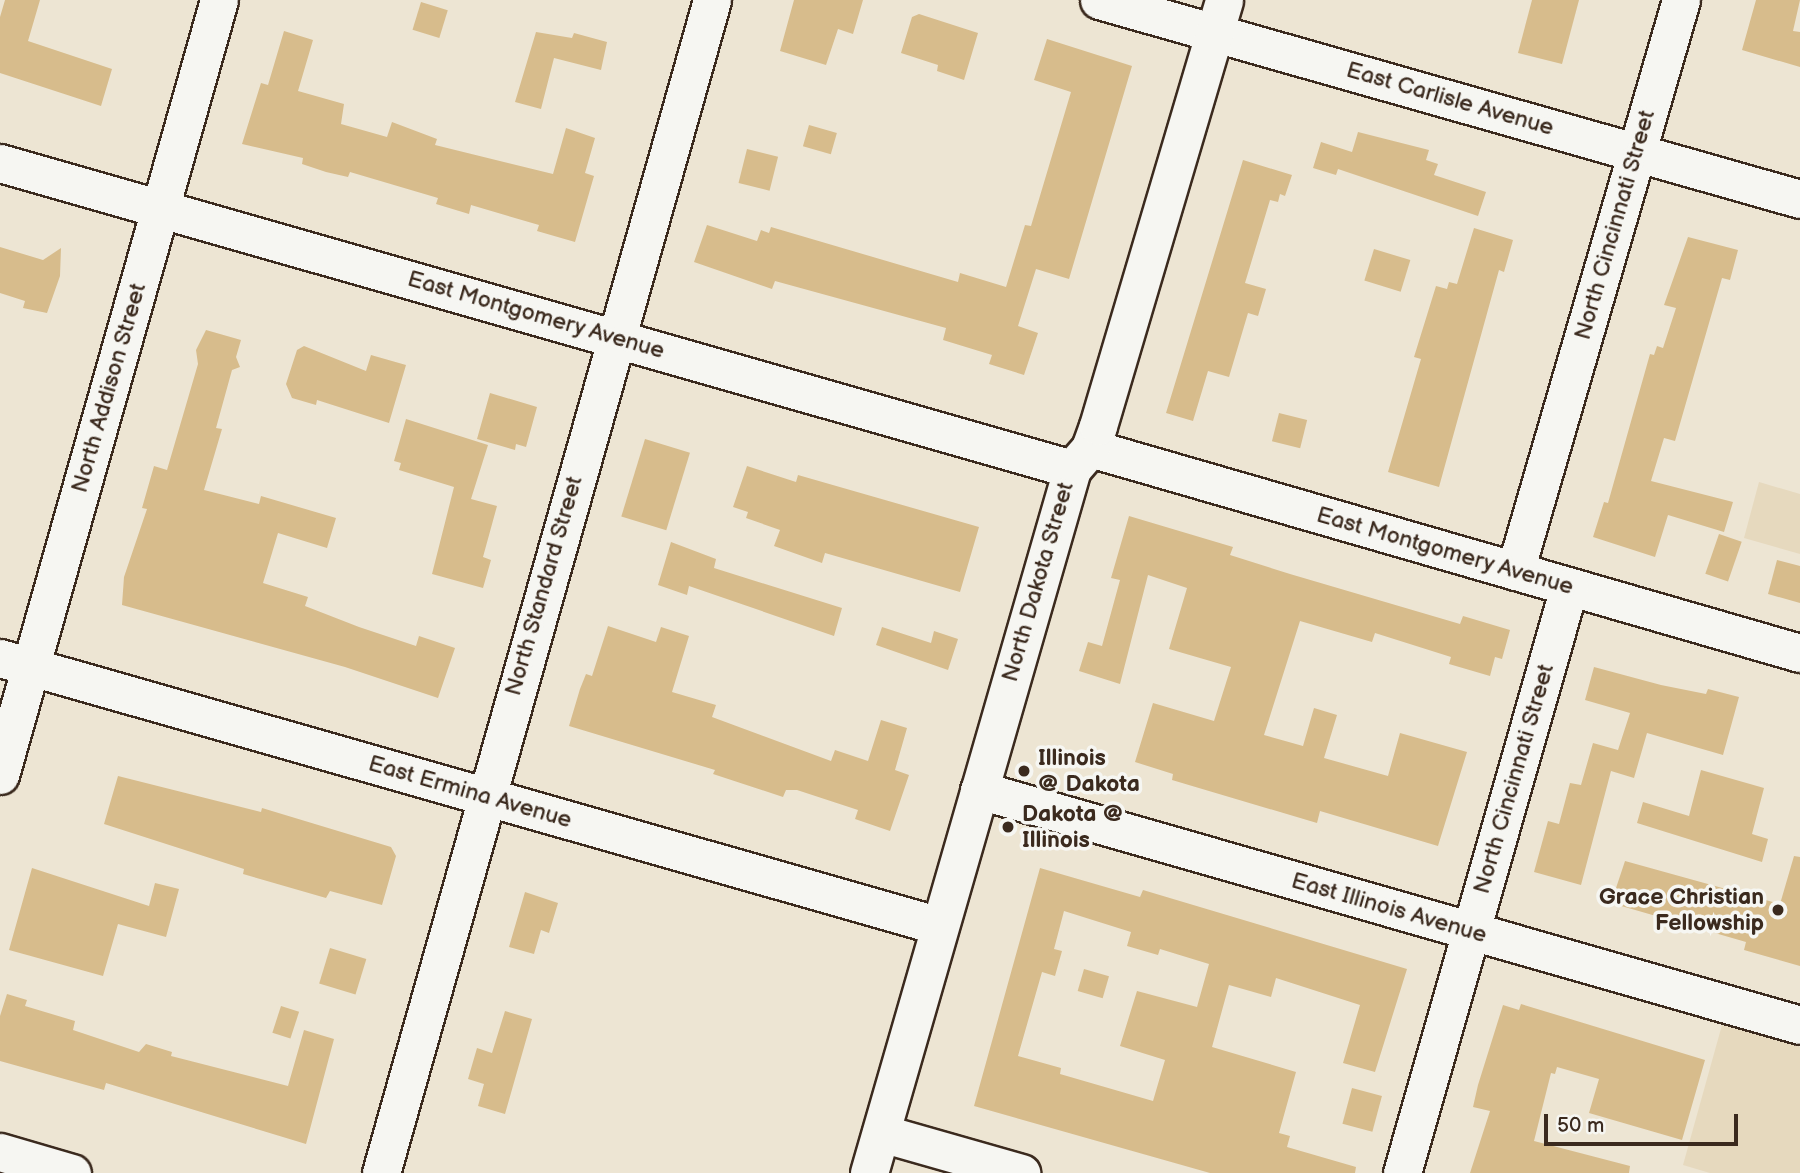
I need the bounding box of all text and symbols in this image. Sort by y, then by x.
street label: East Carlisle Avenue [1343,56,1557,142]
street label: North Cincinnati Street [1569,107,1661,343]
street label: East Montgomery Avenue [404,265,668,365]
street label: North Addison Street [66,280,152,496]
street label: North Standard Street [499,473,589,699]
street label: North Dakota Street [996,479,1080,685]
street label: East Montgomery Avenue [1313,501,1577,601]
street label: North Cincinnati Street [1468,661,1560,897]
place label: Illinois @ Dakota [1038,744,1140,798]
street label: East Ermina Avenue [365,750,575,834]
marker: Illinois @ Dakota [1016,763,1032,779]
place label: Dakota @ Illinois [1022,800,1124,854]
marker: Dakota @ Illinois [1000,819,1016,835]
street label: East Illinois Avenue [1288,867,1490,949]
place label: Grace Christian Fellowship [1599,883,1764,937]
marker: Grace Christian Fellowship [1770,902,1786,918]
scale bar [1548,1100,1742,1144]
text: 50 m [1557,1113,1604,1138]

